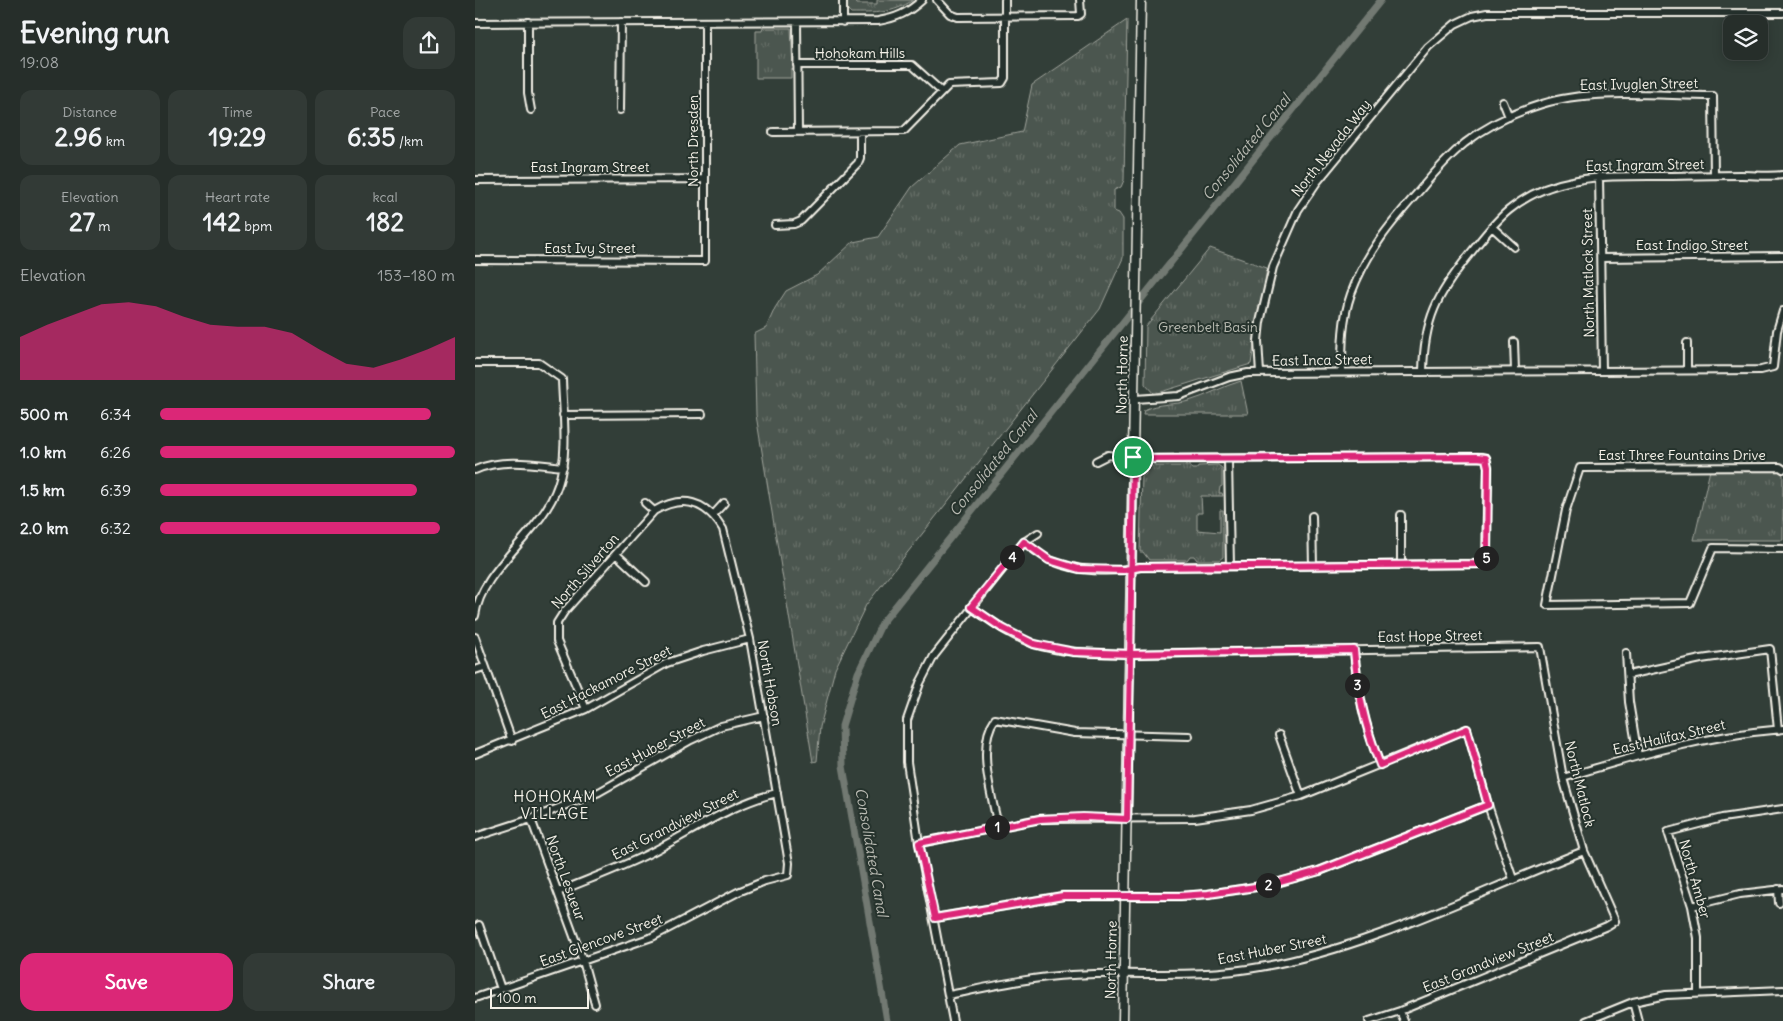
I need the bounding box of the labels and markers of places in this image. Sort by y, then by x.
pin [1112,436,1154,478]
pin: 4 [999,544,1025,570]
pin: 5 [1473,546,1499,570]
pin: 3 [1345,672,1369,698]
pin: 1 [985,814,1009,840]
pin: 2 [1255,872,1281,898]

